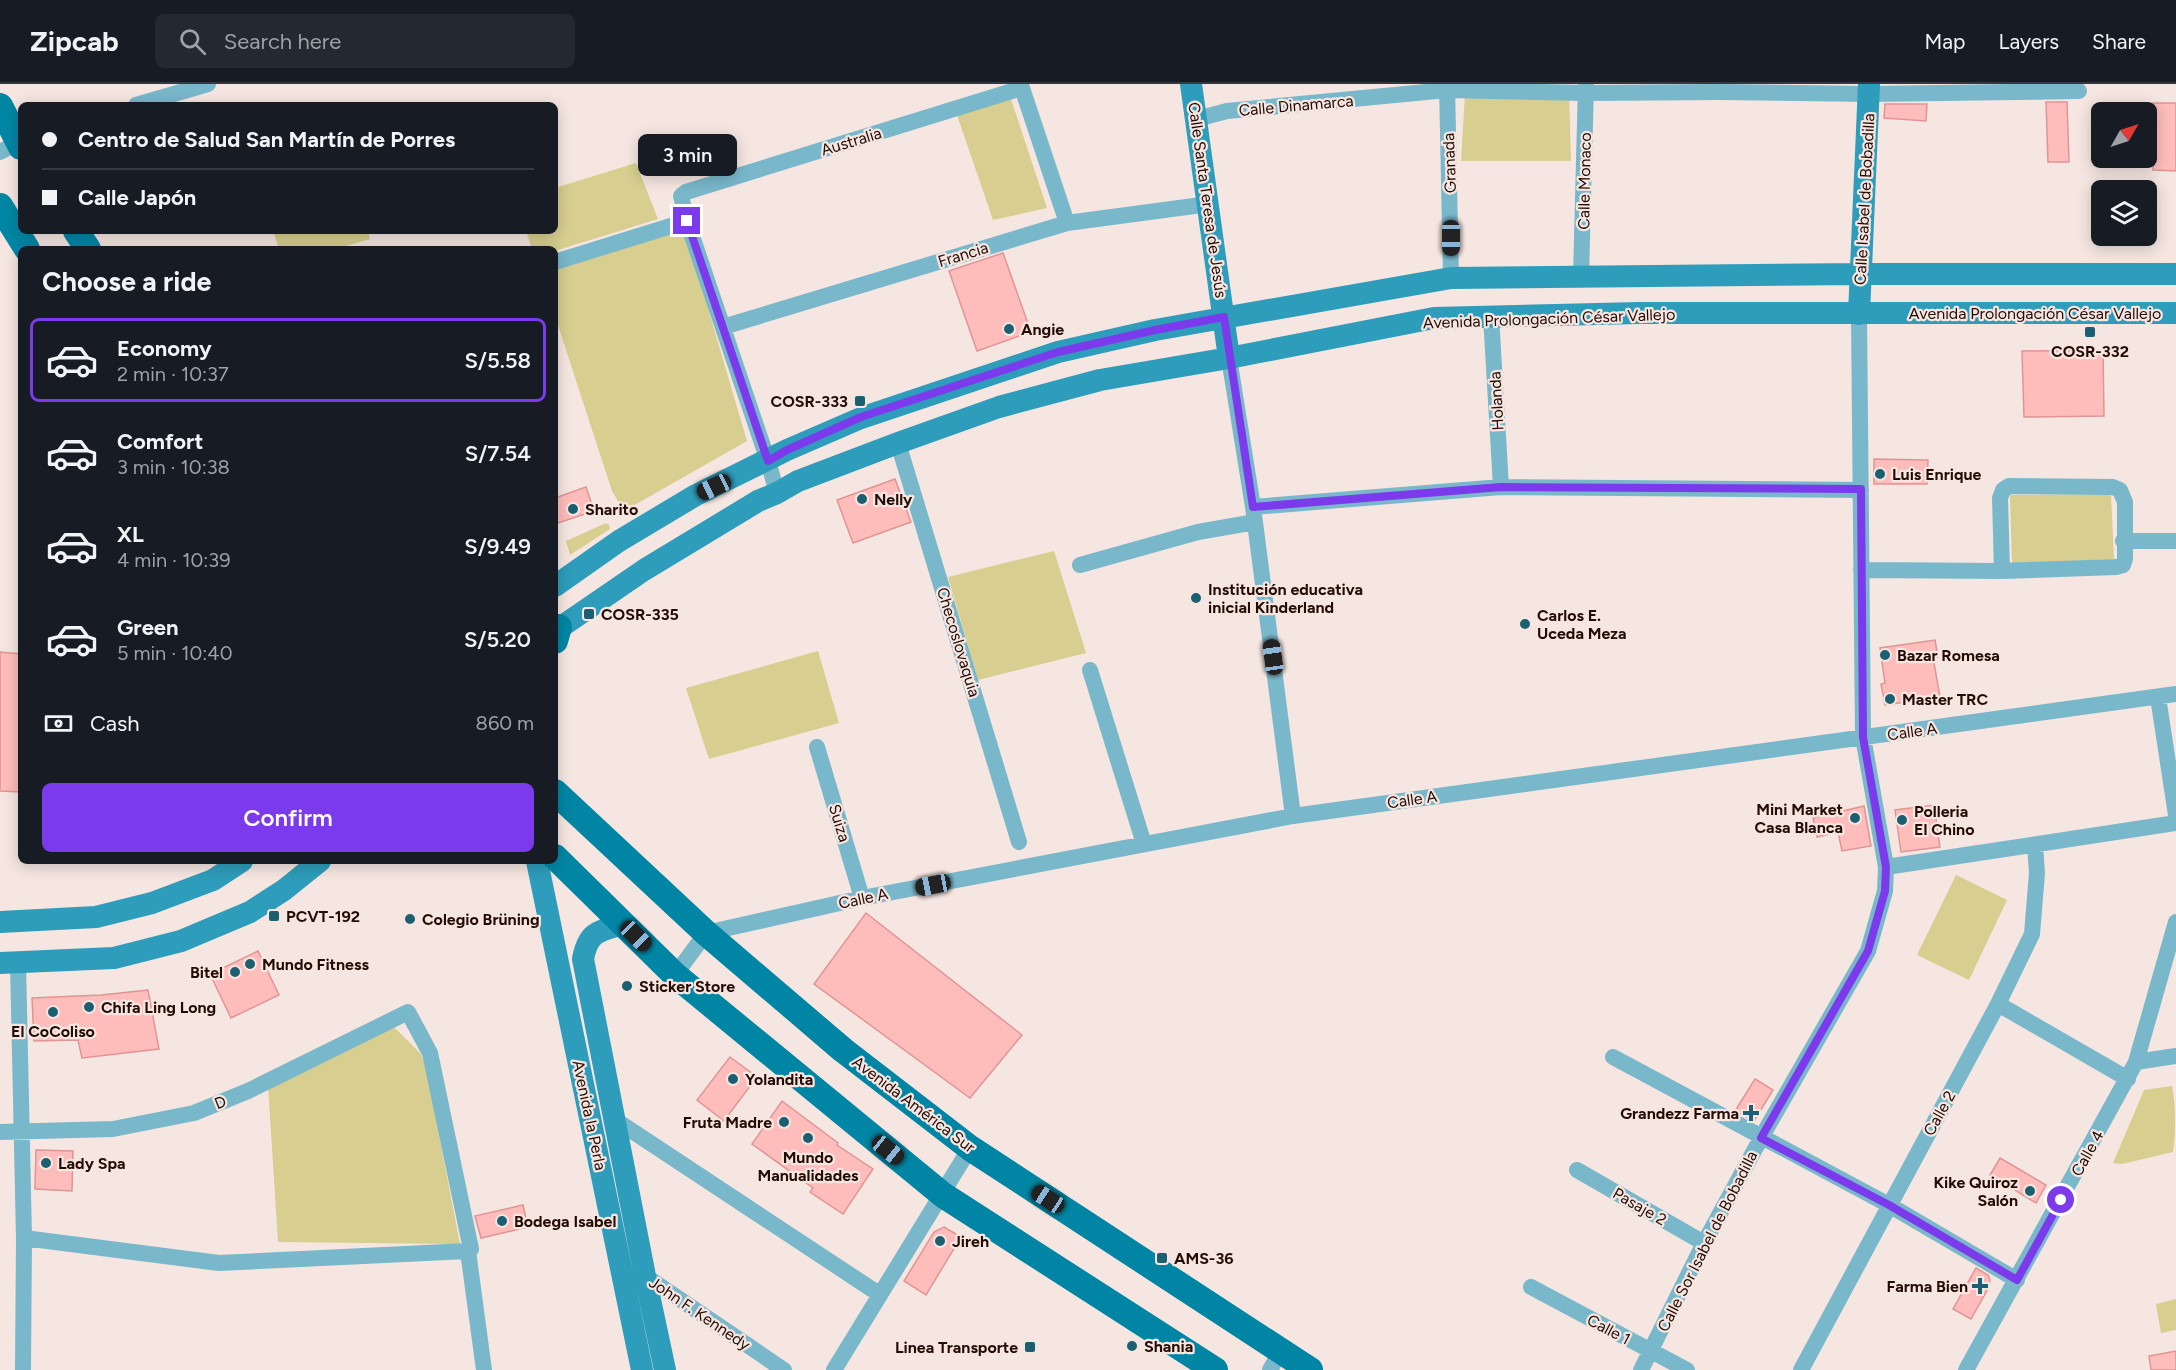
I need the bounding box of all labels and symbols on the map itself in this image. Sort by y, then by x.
street label: Calle Dinamarca [1238,91,1354,120]
street label: Calle Santa Teresa de Jesús [1184,101,1231,299]
north arrow [2091,102,2157,168]
street label: Calle Isabel de Bobadilla [1851,113,1878,285]
street label: Australia [819,123,884,160]
street label: Granada [1439,132,1460,193]
street label: Calle Monaco [1574,132,1595,230]
callout: 3 min [638,134,736,176]
route end [673,207,700,234]
car [1442,220,1460,256]
street label: Francia [936,238,991,271]
street label: Avenida Prolongación César Vallejo [1909,304,2161,323]
street label: Avenida Prolongación César Vallejo [1422,305,1676,332]
place label: Angie [1021,320,1064,339]
marker: Angie [1002,322,1016,336]
marker: COSR-332 [2083,325,2097,339]
place label: COSR-332 [2051,342,2129,361]
street label: Holanda [1485,371,1508,431]
place label: COSR-333 [771,392,848,411]
marker: COSR-333 [853,394,867,408]
place label: Luis Enrique [1892,465,1981,484]
marker: Luis Enrique [1873,467,1887,481]
car [694,471,734,503]
place label: Nelly [874,490,913,509]
marker: Nelly [855,492,869,506]
place label: Sharito [585,500,638,519]
marker: Sharito [566,502,580,516]
place label: Institución educativa inicial Kinderland [1208,580,1363,617]
street label: Checoslovaquia [933,585,984,699]
marker: Institución educativa inicial Kinderland [1189,591,1203,605]
place label: COSR-335 [601,605,679,624]
place label: Carlos E. Uceda Meza [1537,606,1626,643]
marker: COSR-335 [582,607,596,621]
marker: Carlos E. Uceda Meza [1518,617,1532,631]
car [1262,638,1284,676]
place label: Bazar Romesa [1897,646,2000,665]
marker: Bazar Romesa [1878,648,1892,662]
place label: Master TRC [1902,690,1988,709]
marker: Master TRC [1883,692,1897,706]
street label: Calle A [1886,719,1938,744]
street label: Calle A [1386,787,1438,812]
place label: Mini Market Casa Blanca [1754,800,1843,837]
street label: Suiza [825,802,854,844]
place label: Polleria El Chino [1914,802,1974,839]
marker: Mini Market Casa Blanca [1848,811,1862,825]
marker: Polleria El Chino [1895,813,1909,827]
car [914,873,952,897]
street label: Calle A [837,884,890,913]
place label: PCVT-192 [286,907,360,926]
marker: PCVT-192 [267,909,281,923]
place label: Colegio Brüning [422,910,540,929]
marker: Colegio Brüning [403,912,417,926]
car [617,917,655,955]
place label: Mundo Fitness [262,955,369,974]
marker: Mundo Fitness [243,957,257,971]
place label: Bitel [190,963,223,982]
marker: Bitel [228,965,242,979]
place label: Sticker Store [639,977,735,996]
marker: Sticker Store [620,979,634,993]
place label: Chifa Ling Long [101,998,216,1017]
marker: Chifa Ling Long [82,1000,96,1014]
marker: El CoColiso [46,1005,60,1019]
place label: El CoColiso [11,1022,95,1041]
street label: Avenida América Sur [849,1052,979,1157]
street label: Avenida la Perla [569,1058,610,1172]
place label: Yolandita [745,1070,813,1089]
marker: Yolandita [726,1072,740,1086]
street label: Calle 2 [1919,1087,1959,1139]
street label: D [212,1092,229,1113]
place label: Grandezz Farma [1620,1104,1739,1123]
marker: Grandezz Farma [1744,1106,1758,1120]
place label: Fruta Madre [683,1113,772,1132]
marker: Fruta Madre [777,1115,791,1129]
street label: Calle 4 [2067,1127,2108,1179]
marker: Mundo Manualidades [801,1131,815,1145]
car [868,1132,908,1168]
place label: Mundo Manualidades [758,1148,859,1185]
street label: Calle Sor Isabel de Bobadilla [1653,1148,1761,1335]
place label: Lady Spa [58,1154,126,1173]
marker: Lady Spa [39,1156,53,1170]
place label: Kike Quiroz Salón [1933,1173,2018,1210]
car [1028,1182,1068,1216]
street label: Pasaje 2 [1610,1183,1670,1229]
marker: Kike Quiroz Salón [2023,1184,2037,1198]
route start [2047,1186,2074,1213]
place label: Bodega Isabel [514,1212,616,1231]
marker: Bodega Isabel [495,1214,509,1228]
place label: Jireh [952,1232,989,1251]
marker: Jireh [933,1234,947,1248]
place label: AMS-36 [1174,1249,1234,1268]
marker: AMS-36 [1155,1251,1169,1265]
street label: John F. Kennedy [645,1273,754,1355]
place label: Farma Bien [1886,1277,1968,1296]
marker: Farma Bien [1973,1279,1987,1293]
street label: Calle 1 [1584,1310,1634,1349]
place label: Shania [1144,1337,1193,1356]
place label: Linea Transporte [895,1338,1018,1357]
marker: Shania [1125,1339,1139,1353]
marker: Linea Transporte [1023,1340,1037,1354]

